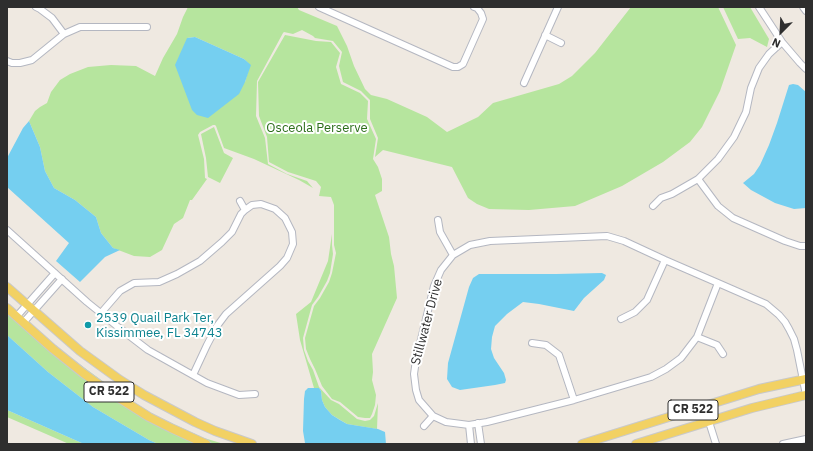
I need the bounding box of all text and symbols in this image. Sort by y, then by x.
north arrow [761,12,801,52]
text: N [770,35,783,51]
park label: Osceola Perserve [266,120,368,136]
street label: Stillwater Drive [408,277,446,367]
place label: 2539 Quail Park Ter, Kissimmee, FL 34743 [96,310,222,341]
marker: 2539 Quail Park Ter, Kissimmee, FL 34743 [83,320,93,330]
road number: CR 522 [84,382,134,402]
road number: CR 522 [668,400,718,420]

